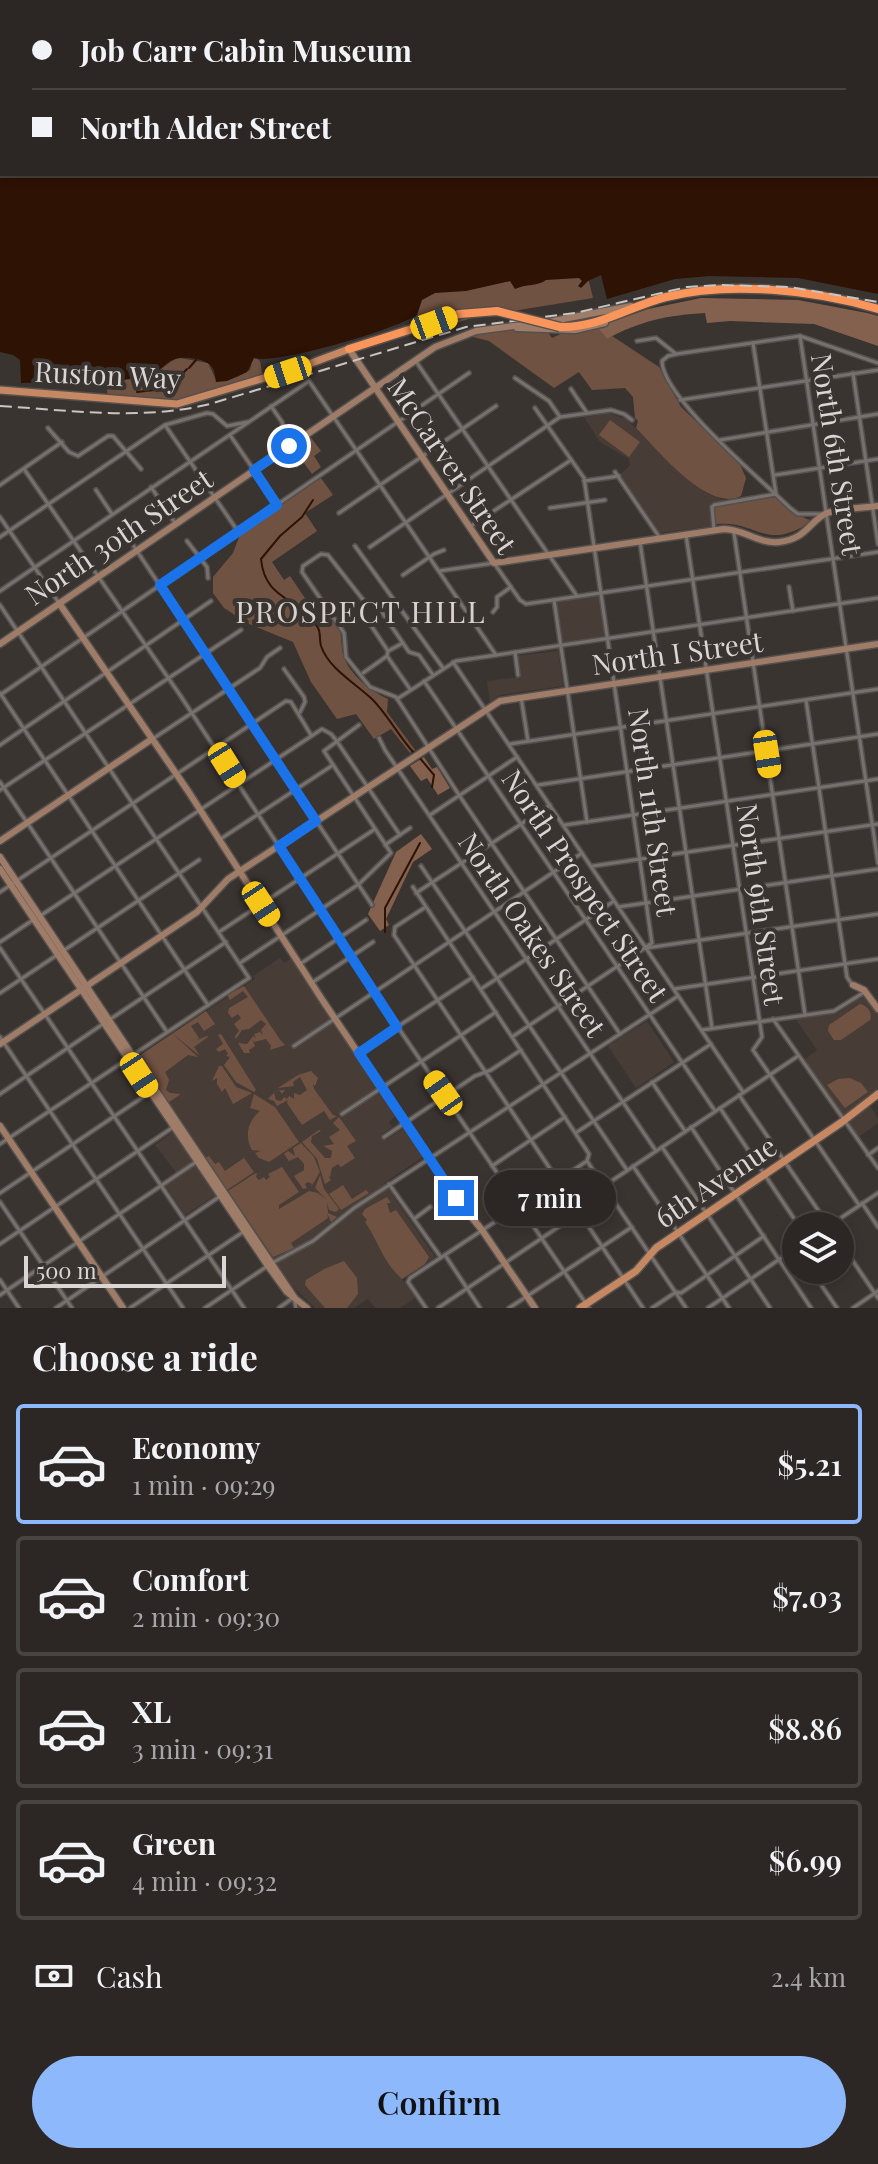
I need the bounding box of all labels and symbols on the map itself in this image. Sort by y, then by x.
car [407,304,461,342]
street label: North 6th Street [804,351,872,558]
street label: Ruston Way [34,352,182,396]
car [261,353,315,391]
street label: McCarver Street [380,370,526,561]
route start [271,428,307,464]
street label: North 30th Street [17,459,220,612]
district label: PROSPECT HILL [235,591,487,631]
street label: North I Street [589,622,766,682]
street label: North 11th Street [621,706,687,919]
car [751,728,783,780]
car [204,738,250,792]
street label: North Prospect Street [495,762,678,1009]
street label: North 9th Street [730,801,795,1008]
street label: North Oakes Street [451,825,616,1044]
car [238,877,284,931]
car [116,1048,162,1102]
car [419,1066,467,1120]
street label: 6th Avenue [647,1127,783,1235]
callout: 7 min [484,1170,616,1226]
route end [438,1180,474,1216]
scale bar [24,1252,226,1288]

